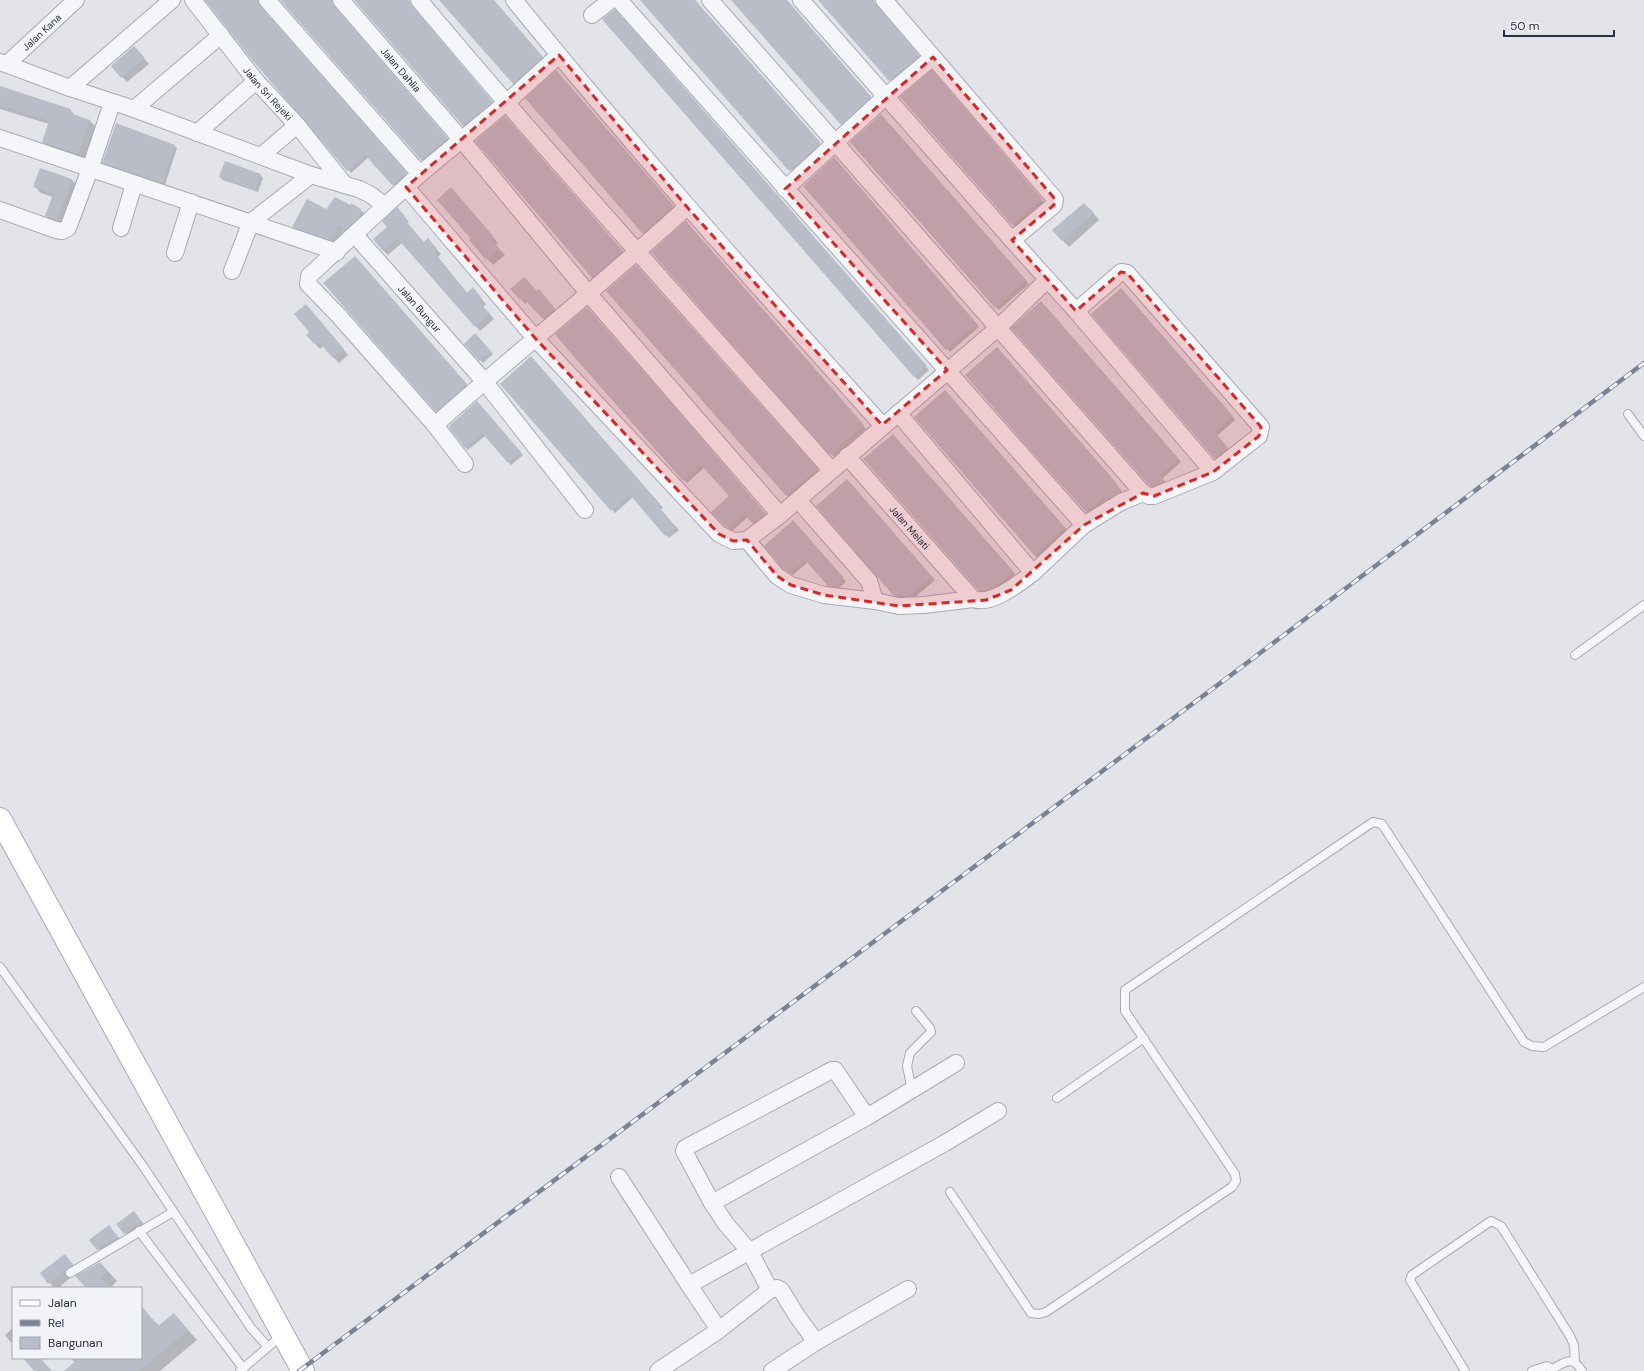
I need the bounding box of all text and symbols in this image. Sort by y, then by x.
street label: Jalan Kana [19,11,64,53]
scale bar [1504,12,1614,38]
text: 50 m [1510,18,1539,34]
street label: Jalan Dahlia [378,45,424,95]
street label: Jalan Sri Rejeki [241,64,296,123]
street label: Jalan Bungur [395,282,445,335]
street label: Jalan Melati [887,503,933,552]
legend [12,1287,142,1359]
text: Jalan [48,1295,77,1311]
text: Rel [48,1315,64,1331]
text: Bangunan [48,1335,103,1351]

